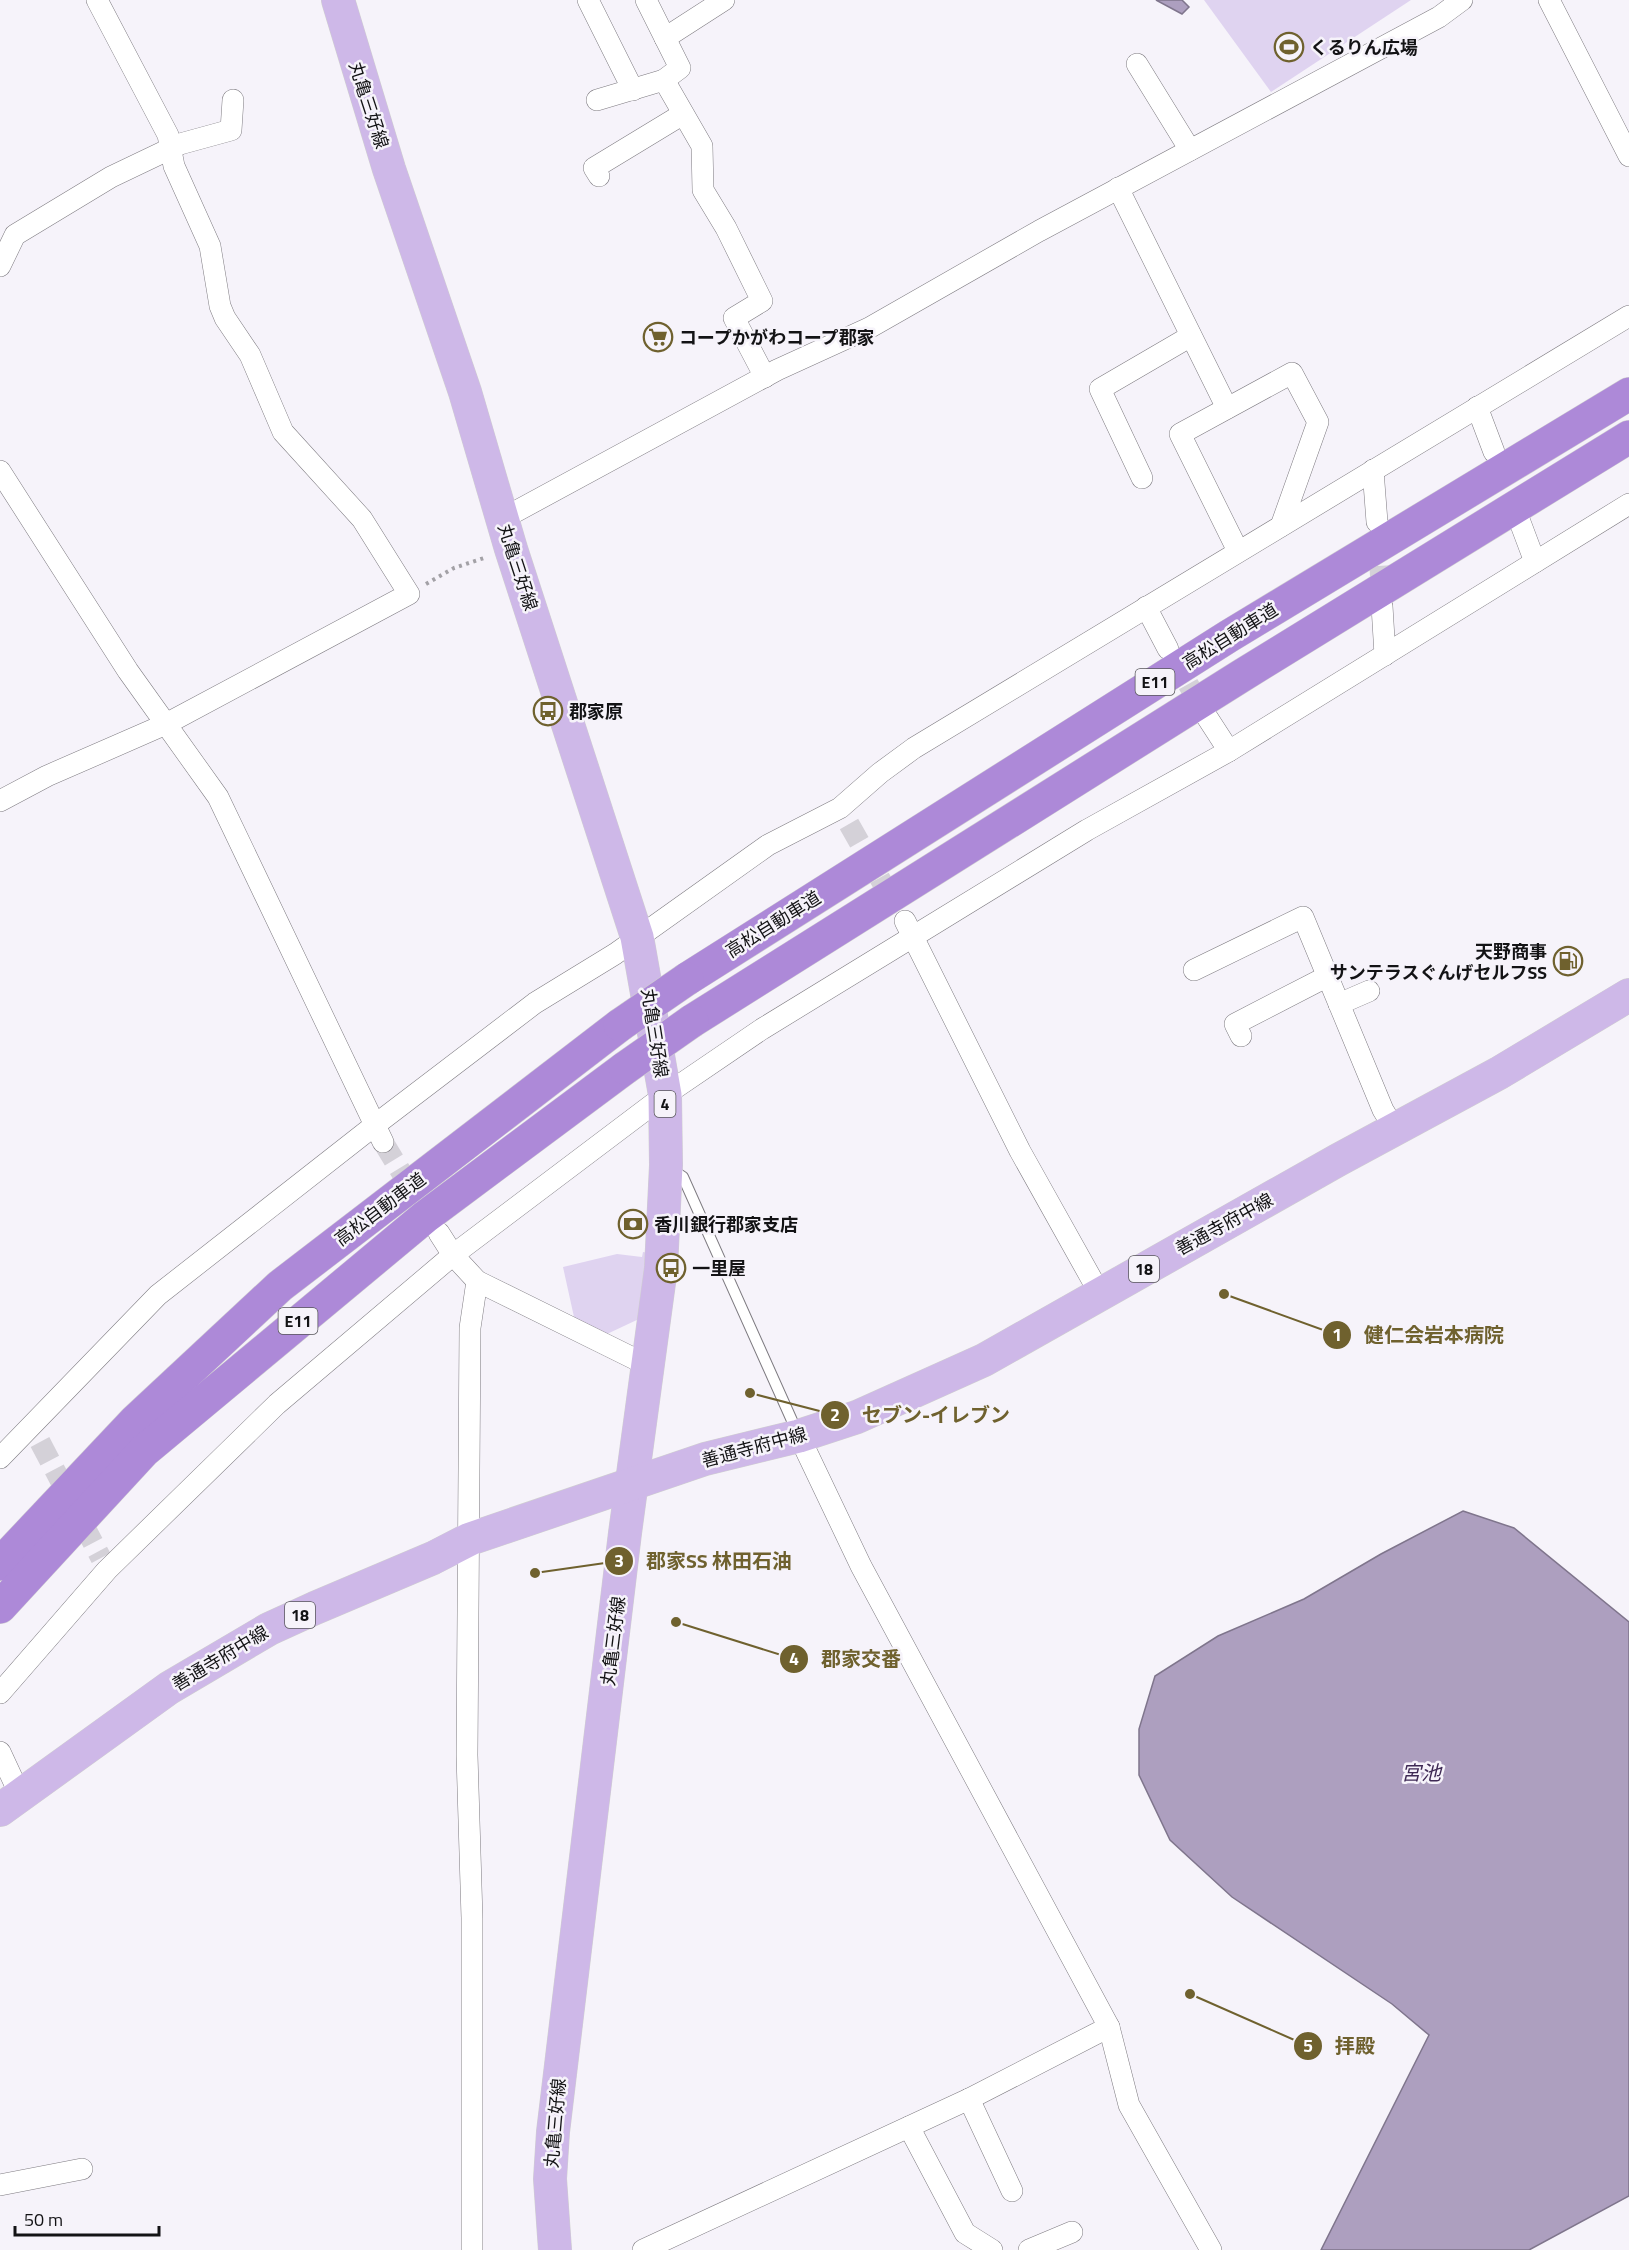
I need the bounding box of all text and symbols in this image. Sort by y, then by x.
sports icon: くるりん広場 [1273,31,1305,63]
place label: くるりん広場 [1310,34,1418,61]
street label: 丸亀三好線 [342,58,396,152]
supermarket icon: コープかがわコープ郡家 [642,321,674,353]
place label: コープかがわコープ郡家 [679,324,875,351]
street label: 丸亀三好線 [491,520,545,614]
street label: 高松自動車道 [1177,596,1283,676]
road number: E11 [1136,669,1174,695]
bus stop icon: 郡家原 [532,695,564,727]
place label: 郡家原 [569,698,623,725]
street label: 高松自動車道 [720,884,826,964]
place label: 天野商事 サンテラスぐんげセルフSS [1330,938,1547,986]
fuel station icon: 天野商事 サンテラスぐんげセルフSS [1552,945,1584,977]
street label: 丸亀三好線 [635,986,675,1080]
road number: 4 [654,1091,676,1117]
street label: 高松自動車道 [329,1166,431,1252]
street label: 善通寺府中線 [1170,1186,1278,1262]
bank icon: 香川銀行郡家支店 [617,1208,649,1240]
place label: 香川銀行郡家支店 [654,1211,798,1238]
bus stop icon: 一里屋 [655,1252,687,1284]
place label: 一里屋 [692,1255,746,1282]
road number: 18 [1129,1256,1159,1282]
road number: E11 [278,1308,318,1334]
callout: 健仁会岩本病院 [1322,1316,1516,1354]
text: 健仁会岩本病院 [1364,1319,1504,1350]
text: 1 [1332,1321,1342,1348]
callout: セブン-イレブン [820,1396,1022,1434]
text: セブン-イレブン [862,1399,1010,1430]
text: 2 [830,1401,840,1428]
street label: 善通寺府中線 [698,1420,810,1474]
callout: 郡家SS 林田石油 [604,1542,804,1580]
text: 郡家SS 林田石油 [646,1545,792,1576]
text: 3 [614,1547,624,1574]
street label: 丸亀三好線 [594,1595,632,1687]
road number: 18 [285,1602,315,1628]
street label: 善通寺府中線 [167,1619,273,1697]
callout: 郡家交番 [779,1640,913,1678]
text: 郡家交番 [821,1643,901,1674]
text: 4 [789,1645,799,1672]
water label: 宮池 [1401,1757,1443,1788]
callout: 拝殿 [1293,2027,1387,2065]
text: 拝殿 [1335,2030,1375,2061]
text: 5 [1303,2032,1313,2059]
street label: 丸亀三好線 [538,2077,572,2169]
scale bar [15,2199,159,2237]
text: 50 m [24,2206,63,2233]

